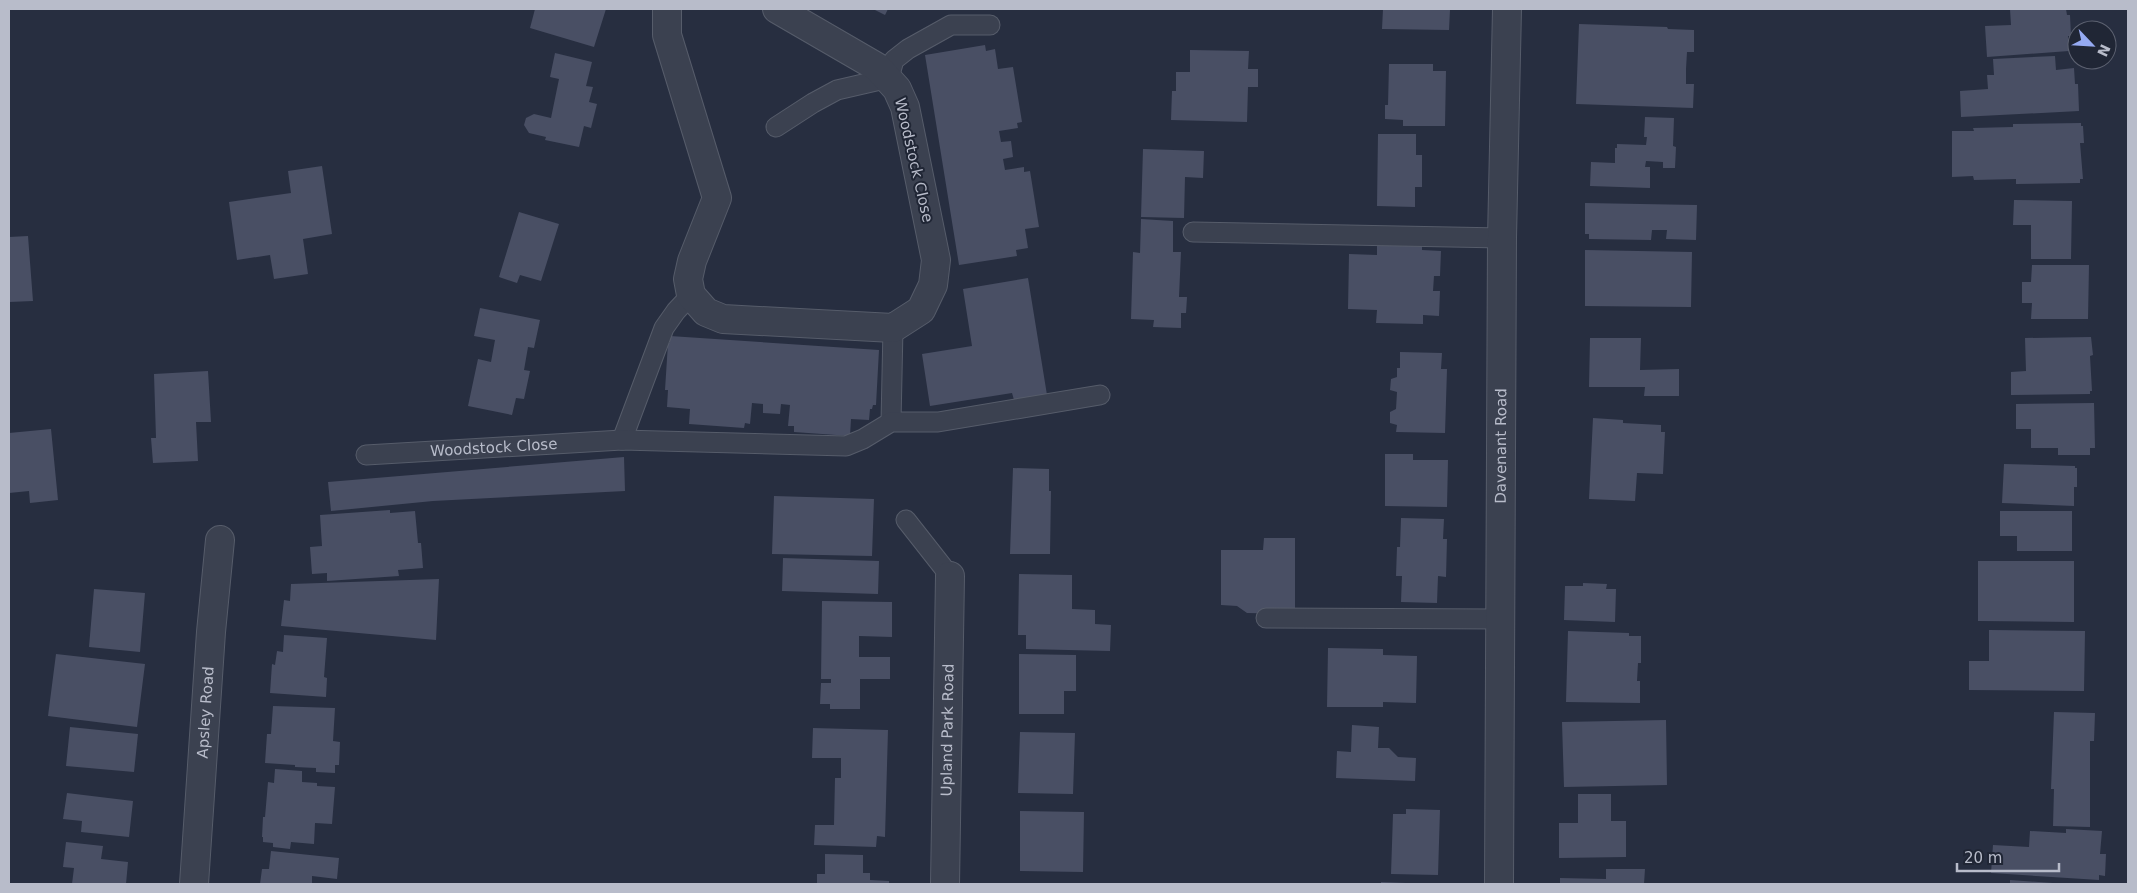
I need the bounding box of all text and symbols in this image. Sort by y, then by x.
north arrow [2067,20,2117,70]
text: N [2094,42,2114,59]
street label: Woodstock Close [891,96,937,224]
street label: Davenant Road [1492,388,1510,504]
street label: Woodstock Close [430,435,558,460]
street label: Upland Park Road [937,664,958,796]
street label: Apsley Road [193,666,218,759]
scale bar [1957,840,2060,872]
text: 20 m [1964,849,2002,867]

